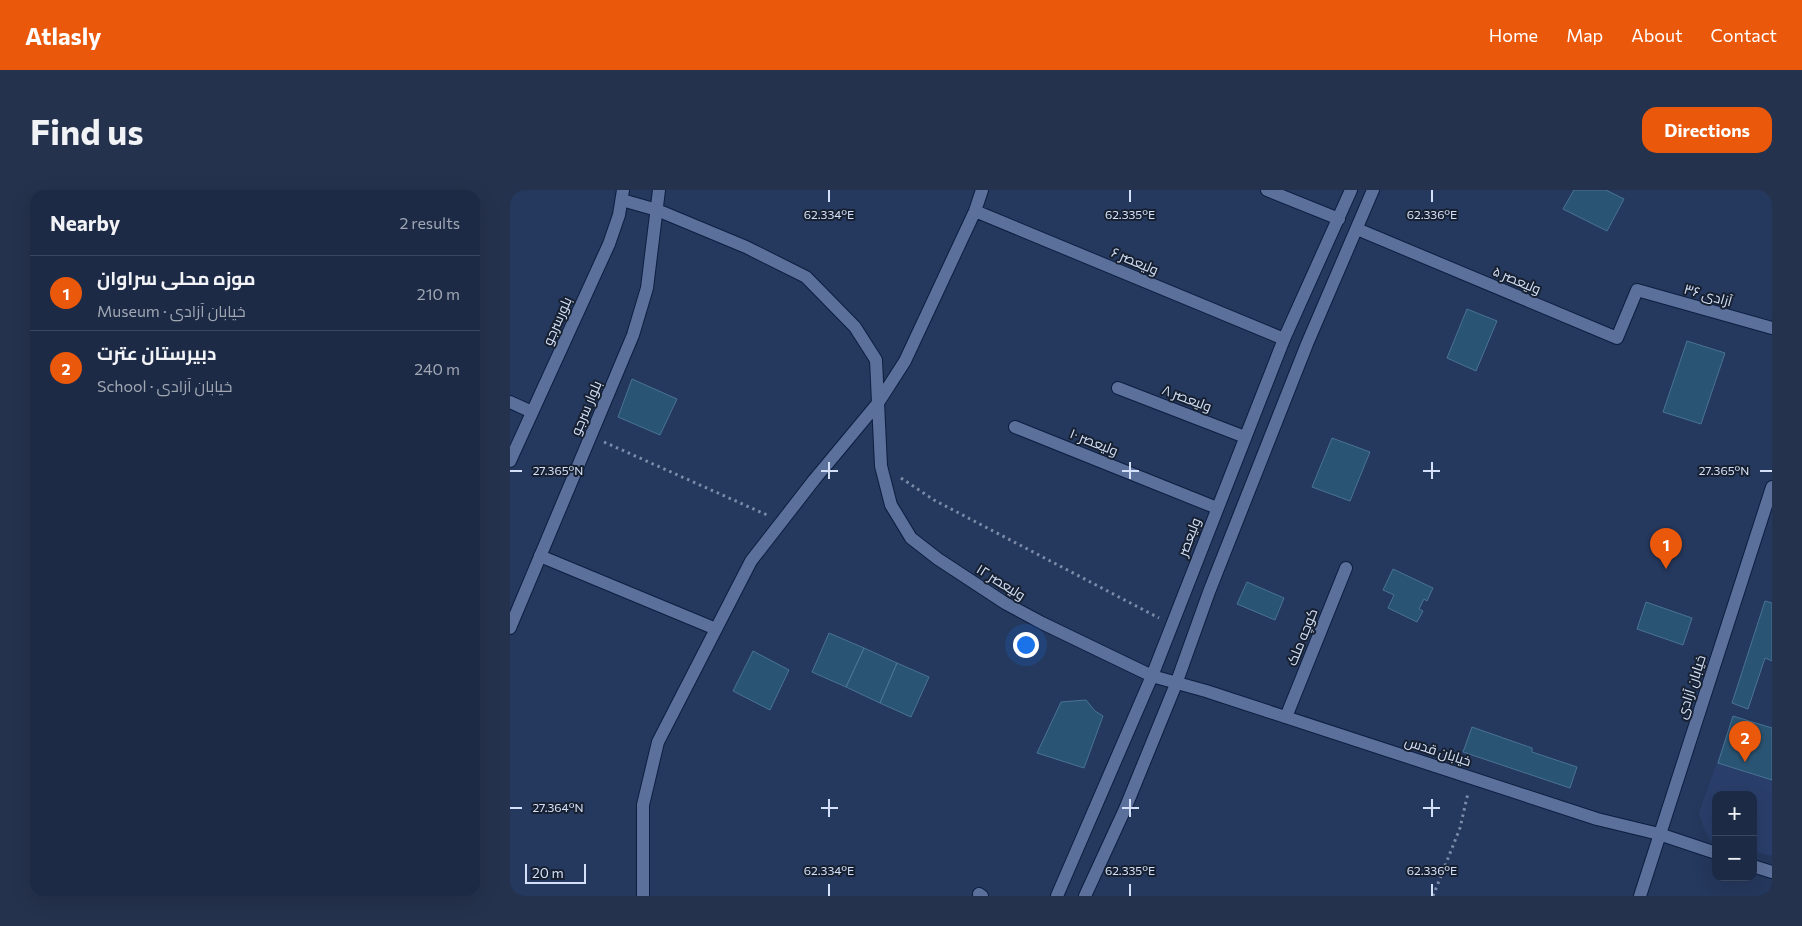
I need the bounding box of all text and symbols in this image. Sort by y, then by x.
text: Atlasly [25,21,102,50]
text: Home [1489,24,1538,46]
text: Map [1566,24,1603,46]
text: About [1631,24,1683,46]
text: Contact [1711,24,1777,46]
button: Directions [1642,107,1772,153]
text: Find us [30,109,144,152]
text: 62.334°E [804,207,854,221]
text: 62.335°E [1105,207,1155,221]
text: 62.336°E [1407,207,1457,221]
text: Nearby [50,210,120,235]
text: 2 results [399,213,460,232]
street label: ولیعصر ۶ [1109,243,1161,278]
street label: ولیعصر ۵ [1491,262,1544,297]
text: موزه محلی سراوان [97,266,256,289]
street label: آزادی ۳۶ [1682,280,1734,310]
text: 1 [62,284,70,303]
text: 210 m [417,284,460,303]
street label: بلورسرجو [538,294,575,348]
text: Museum · خیابان آزادی [97,301,246,320]
text: دبیرستان عترت [97,341,216,364]
text: 2 [61,359,71,378]
text: 240 m [414,359,460,378]
text: School · خیابان آزادی [97,376,232,395]
street label: بلوار سرجو [566,378,605,438]
street label: ولیعصر ۸ [1160,380,1214,415]
street label: ولیعصر ۱۰ [1068,424,1121,459]
text: 27.365°N [533,463,583,477]
text: 27.365°N [1699,463,1749,477]
street label: ولیعصر [1173,515,1204,560]
pin: 1 [1650,528,1682,569]
street label: ولیعصر ۱۲ [974,560,1029,603]
street label: کوچه ملک [1282,606,1323,669]
your location [1013,632,1039,658]
street label: خیابان آزادی [1672,653,1709,721]
pin: 2 [1729,721,1761,762]
street label: خیابان قدس [1403,732,1474,769]
map controls [1712,791,1757,881]
button: + [1712,791,1757,836]
text: 27.364°N [533,800,583,814]
button: − [1712,836,1757,881]
scale bar [525,861,586,884]
text: 62.334°E [804,863,854,877]
text: 62.335°E [1105,863,1155,877]
text: 62.336°E [1407,863,1457,877]
text: 20 m [532,864,564,881]

